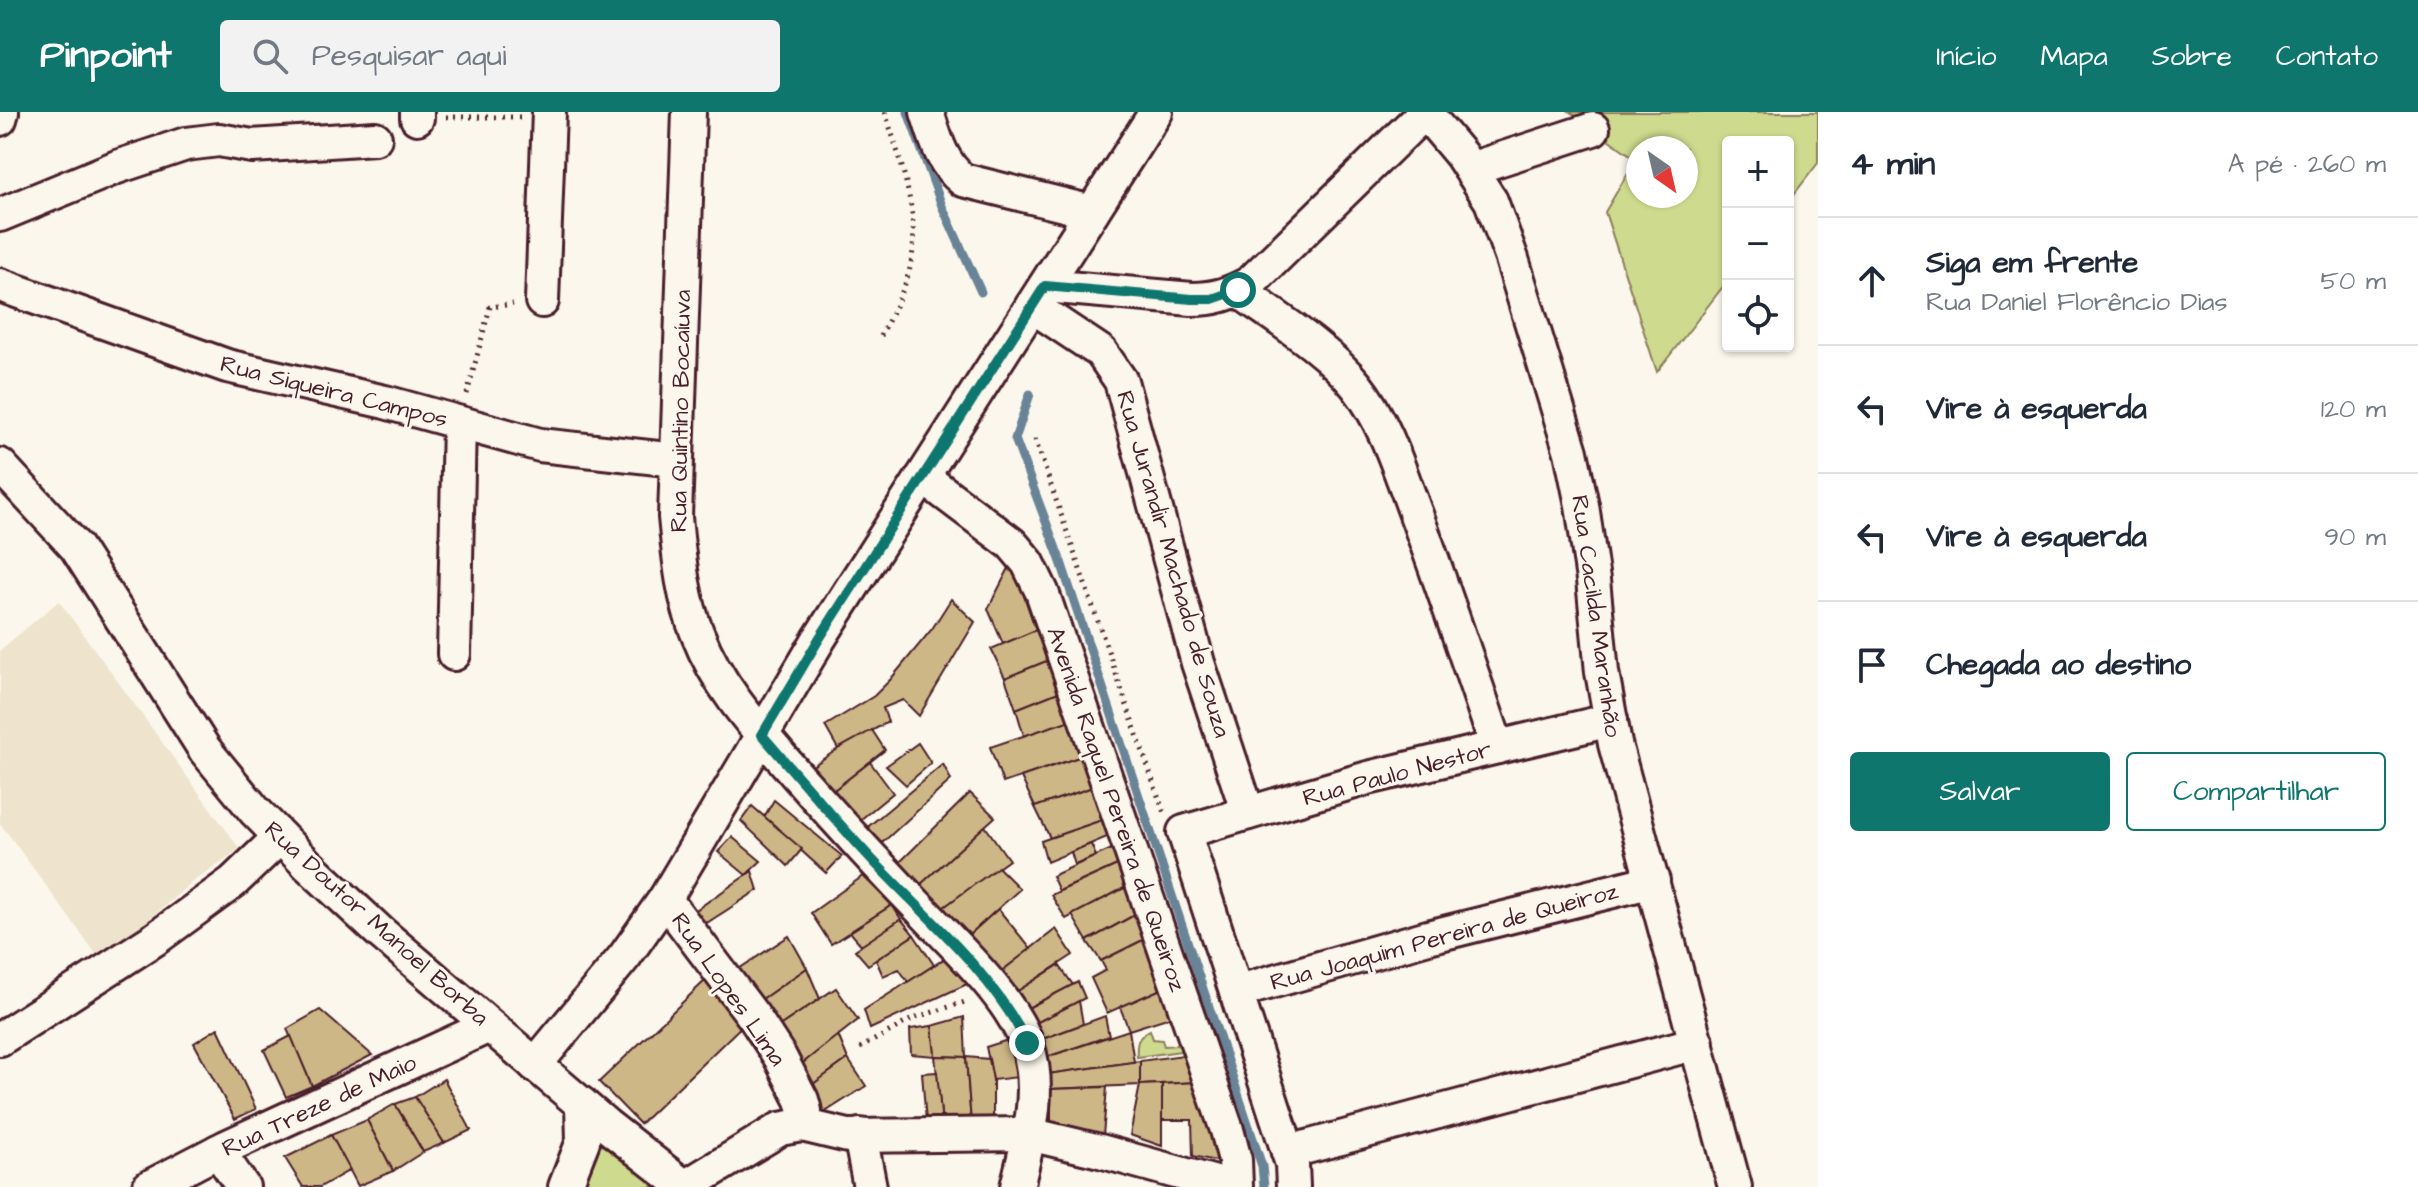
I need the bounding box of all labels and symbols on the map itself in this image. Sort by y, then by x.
north arrow [1626,136,1698,208]
route start [1220,272,1256,308]
street label: Rua Quintino Bocaíuva [662,289,700,533]
street label: Rua Siqueira Campos [217,347,451,437]
street label: Rua Jurandir Machado de Souza [1107,387,1239,742]
street label: Rua Cacilda Maranhão [1562,493,1630,740]
street label: Avenida Raquel Pereira de Queiroz [1038,623,1195,996]
street label: Rua Paulo Nestor [1299,732,1495,816]
street label: Rua Doutor Manoel Borba [257,813,496,1034]
street label: Rua Joaquim Pereira de Queiroz [1267,874,1622,1000]
street label: Rua Lopes Lima [663,906,794,1073]
route end [1009,1025,1045,1061]
street label: Rua Treze de Maio [217,1046,423,1166]

